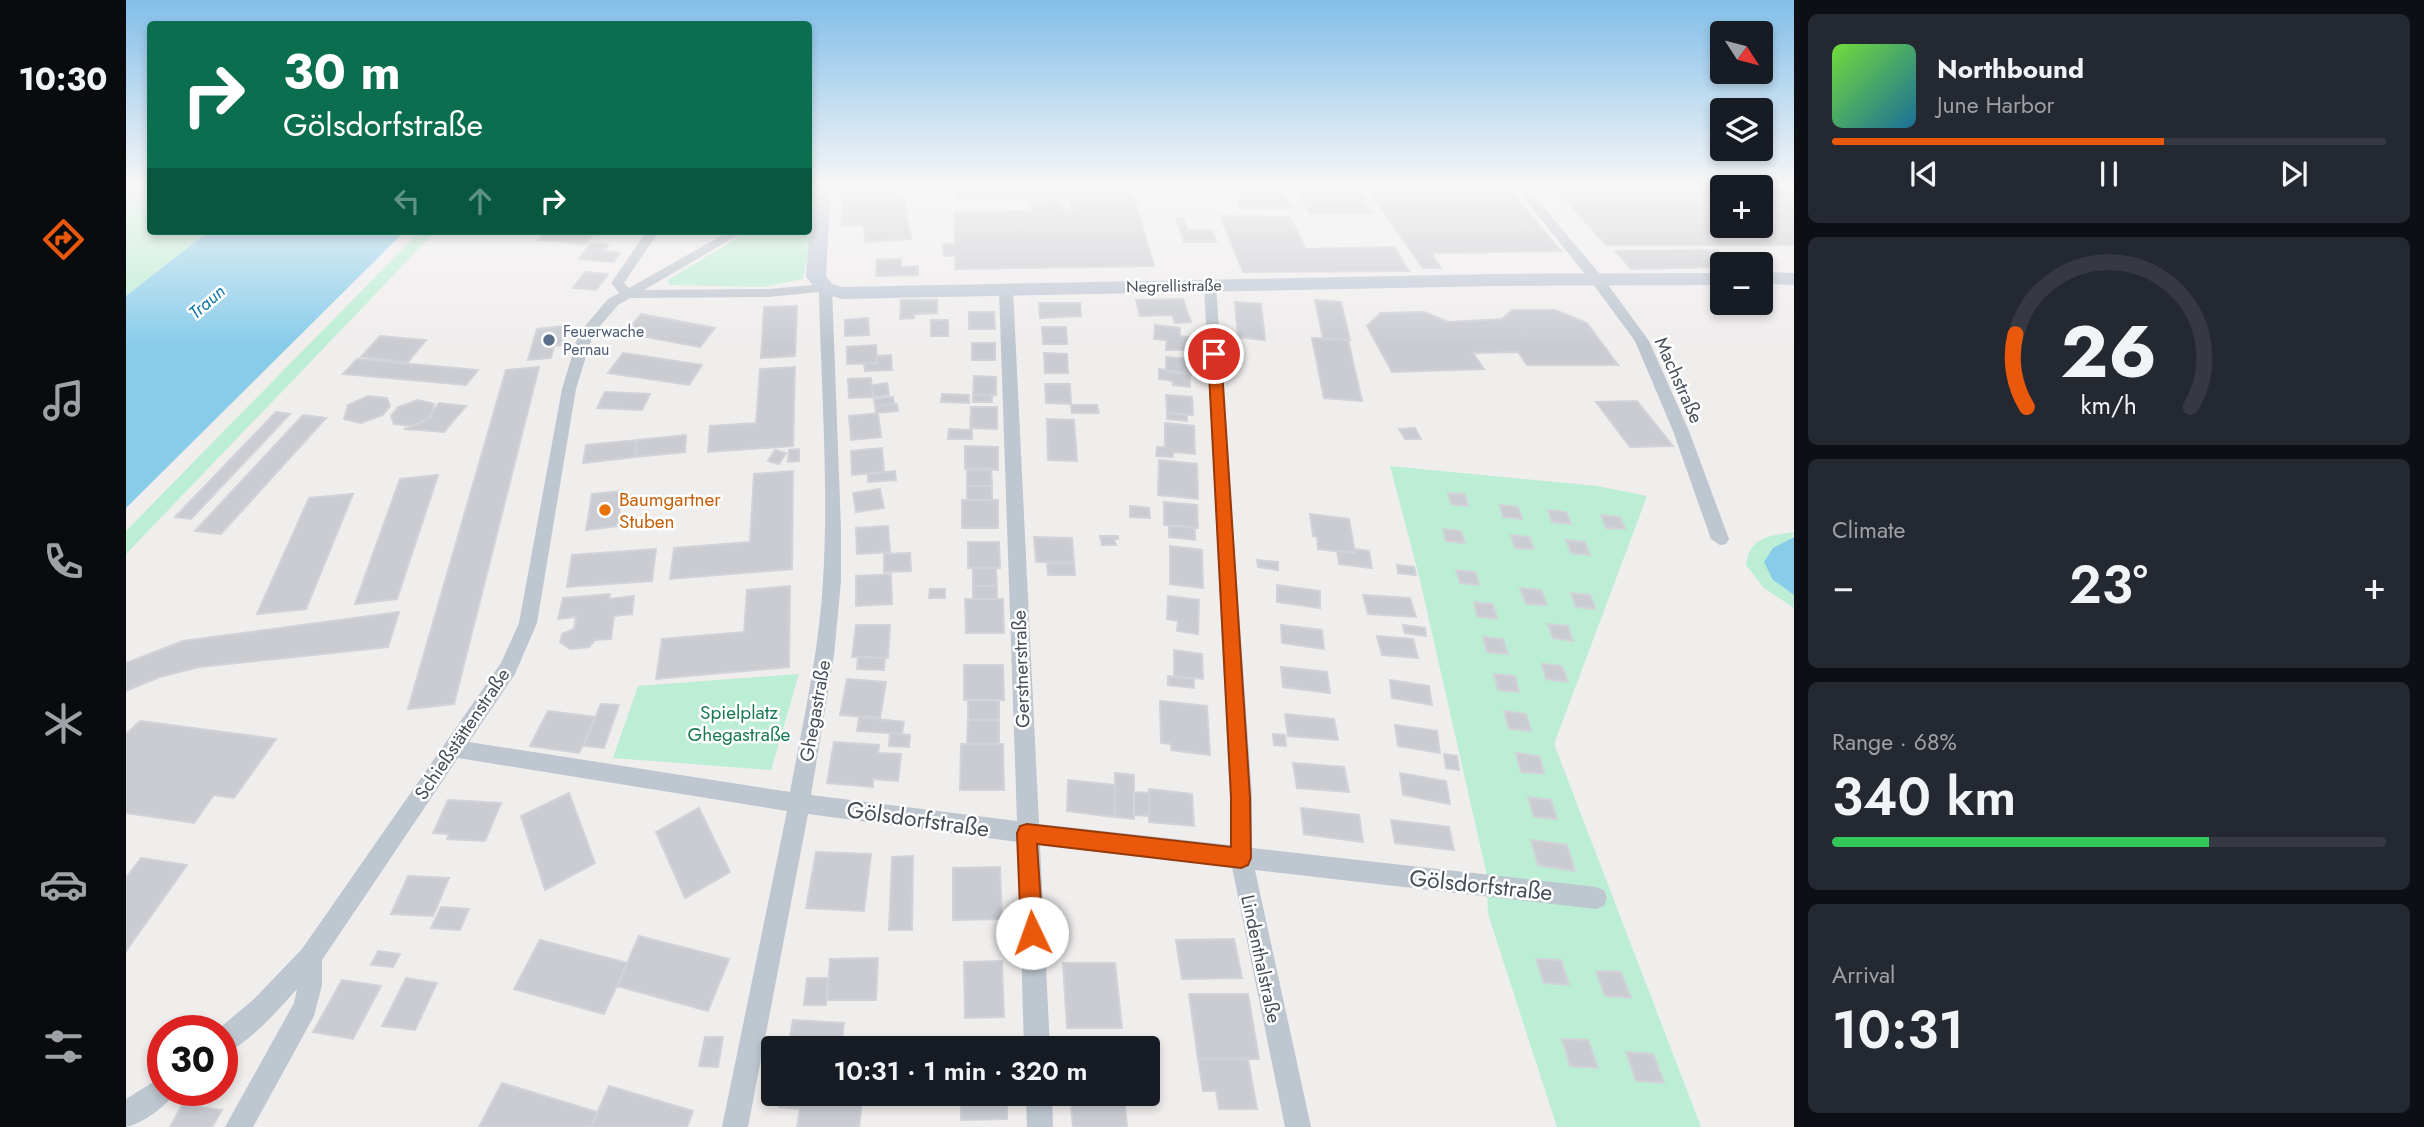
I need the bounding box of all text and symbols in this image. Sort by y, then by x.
north arrow [1710,21,1773,84]
map controls [1710,21,1773,315]
text: 30 m [283,37,401,107]
icon: right [168,49,259,140]
text: Northbound [1937,50,2084,88]
text: 10:30 [19,56,107,102]
text: June Harbor [1937,88,2054,122]
button: layers [1710,98,1773,161]
text: Gölsdorfstraße [283,102,483,148]
icon: previous [1905,155,1943,193]
icon: pause [2090,155,2128,193]
icon: next [2275,155,2313,193]
button: + [1710,175,1773,238]
icon: left [388,182,426,220]
icon: ahead [461,182,499,220]
icon: right [534,182,572,220]
icon: directions [39,215,88,264]
button: − [1710,252,1773,315]
street label: Negrellistraße [1126,274,1222,298]
water label: Traun [183,279,231,325]
text: 26 [2061,299,2157,404]
place label: Feuerwache Pernau [563,320,644,361]
pin [1184,324,1244,384]
marker: Feuerwache Pernau [541,332,557,348]
street label: Machstraße [1648,332,1710,428]
icon: arrive [1195,335,1233,373]
icon: music [39,376,88,425]
text: km/h [2081,387,2137,423]
place label: Baumgartner Stuben [619,486,721,535]
marker: Baumgartner Stuben [597,502,613,518]
text: Climate [1832,513,1905,547]
icon: phone [39,537,88,586]
text: 23° [2069,547,2148,623]
text: − [1832,558,1854,613]
text: + [2363,558,2386,613]
street label: Gerstnerstraße [1005,609,1037,728]
street label: Ghegastraße [793,658,837,764]
street label: Schießstättenstraße [408,663,516,805]
icon: climate [39,699,88,748]
park label: Spielplatz Ghegastraße [688,699,791,748]
text: Range · 68% [1832,725,1957,759]
text: 340 km [1832,759,2016,835]
street label: Gölsdorfstraße [844,792,992,846]
icon: car [39,860,88,909]
street label: Gölsdorfstraße [1408,861,1554,909]
street label: Lindenthalstraße [1234,892,1288,1026]
position arrow [995,896,1069,970]
text: Arrival [1832,958,1895,992]
text: 10:31 [1832,992,1964,1068]
speed limit sign: 30 [147,1015,238,1106]
icon: filters [39,1022,88,1071]
text: 10:31 · 1 min · 320 m [833,1052,1088,1090]

